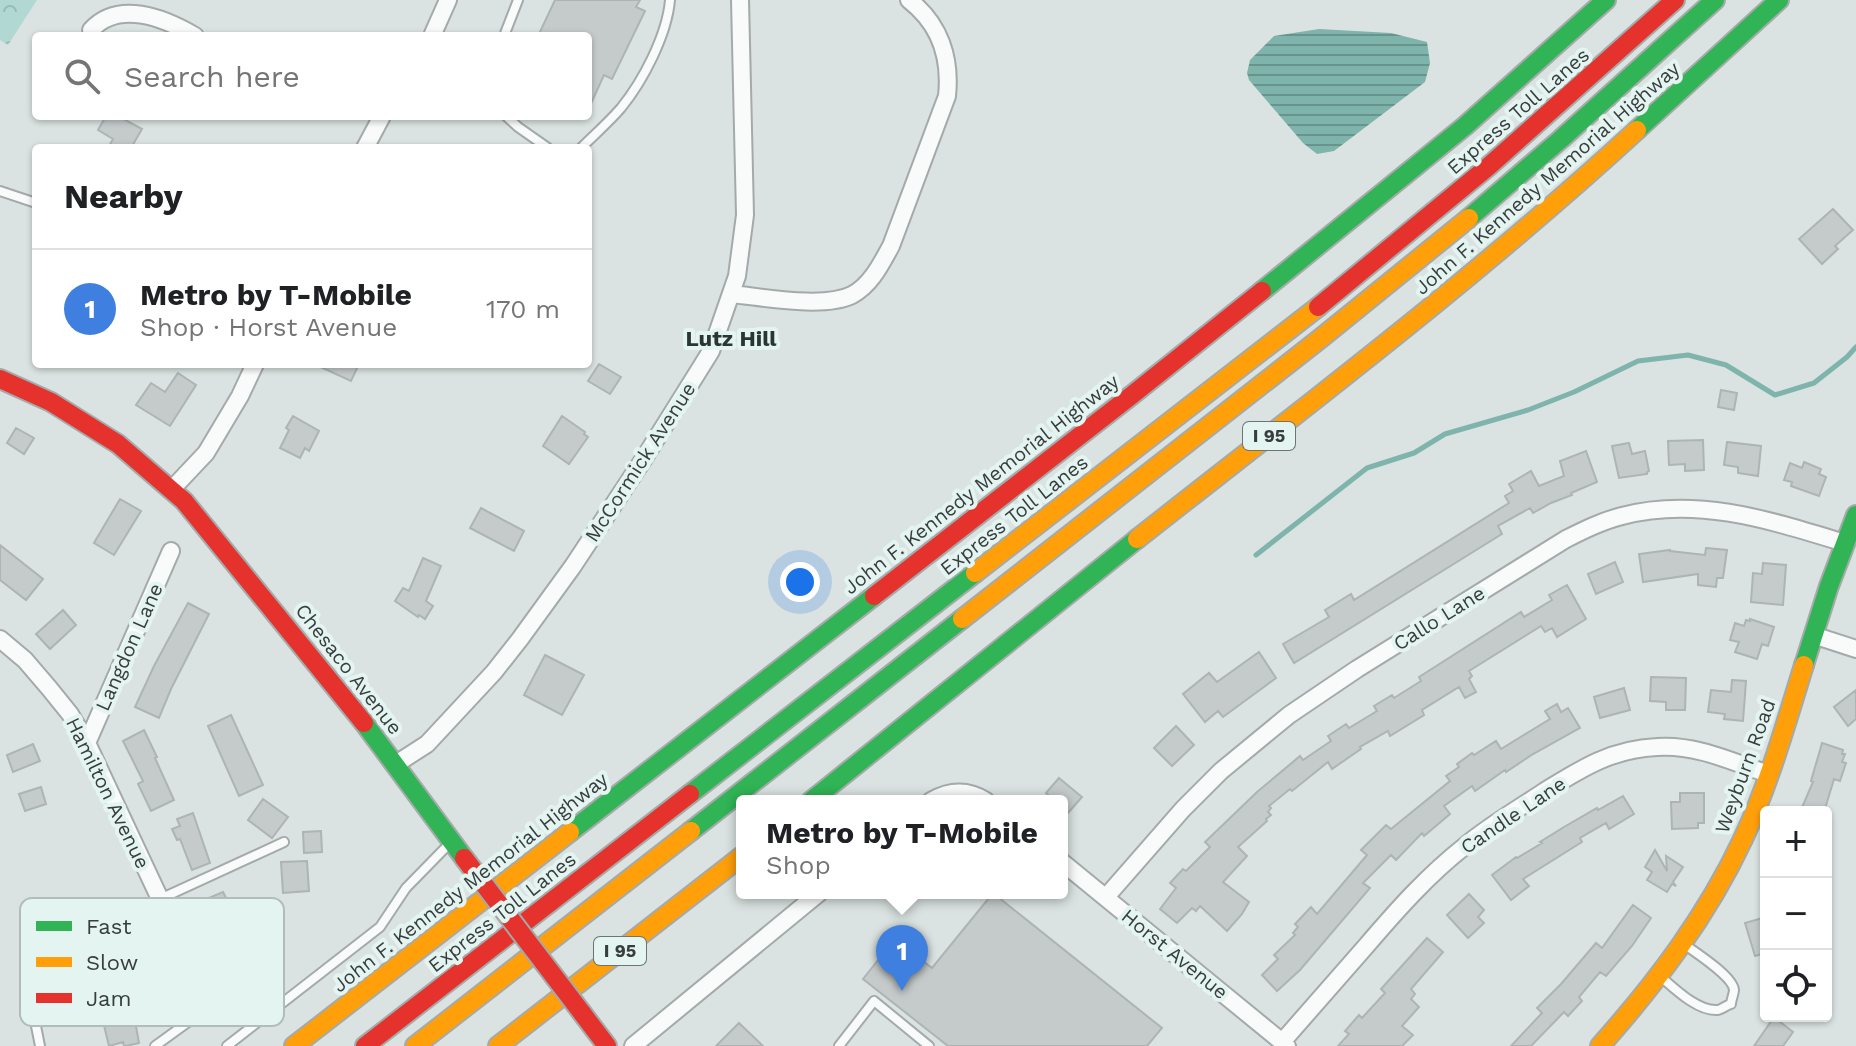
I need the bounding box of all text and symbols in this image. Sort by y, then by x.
search box [32,32,592,120]
street label: Express Toll Lanes [1442,43,1594,179]
icon: search [60,54,104,98]
street label: John F. Kennedy Memorial Highway [1410,56,1685,300]
text: Search here [124,59,300,94]
text: Nearby [64,176,183,216]
text: Metro by T-Mobile [140,277,412,312]
text: 1 [84,294,96,324]
text: 170 m [486,294,560,324]
text: Shop · Horst Avenue [140,312,397,342]
district label: Lutz Hill [685,326,777,351]
street label: John F. Kennedy Memorial Highway [838,369,1124,599]
street label: McCormick Avenue [580,378,700,546]
road number: I 95 [1243,422,1295,450]
street label: Express Toll Lanes [935,450,1093,580]
your location [780,562,820,602]
street label: Langdon Lane [90,579,168,715]
street label: Callo Lane [1389,580,1489,656]
street label: Chesaco Avenue [290,599,408,739]
street label: Weyburn Road [1710,696,1780,836]
street label: Hamilton Avenue [61,713,155,873]
street label: John F. Kennedy Memorial Highway [327,767,613,997]
street label: Candle Lane [1456,771,1570,859]
popup [736,795,1068,899]
map controls [1760,806,1832,1022]
button: + [1760,806,1832,878]
text: Metro by T-Mobile [766,815,1038,850]
street label: Express Toll Lanes [423,847,581,977]
text: Shop [766,850,831,880]
button: − [1760,878,1832,950]
legend [20,898,284,1026]
street label: Horst Avenue [1117,904,1233,1004]
text: Fast [86,914,132,939]
pin: 1 [876,925,928,991]
road number: I 95 [594,937,646,965]
text: Slow [86,950,138,975]
button: locate [1760,950,1832,1022]
text: Jam [86,986,131,1011]

